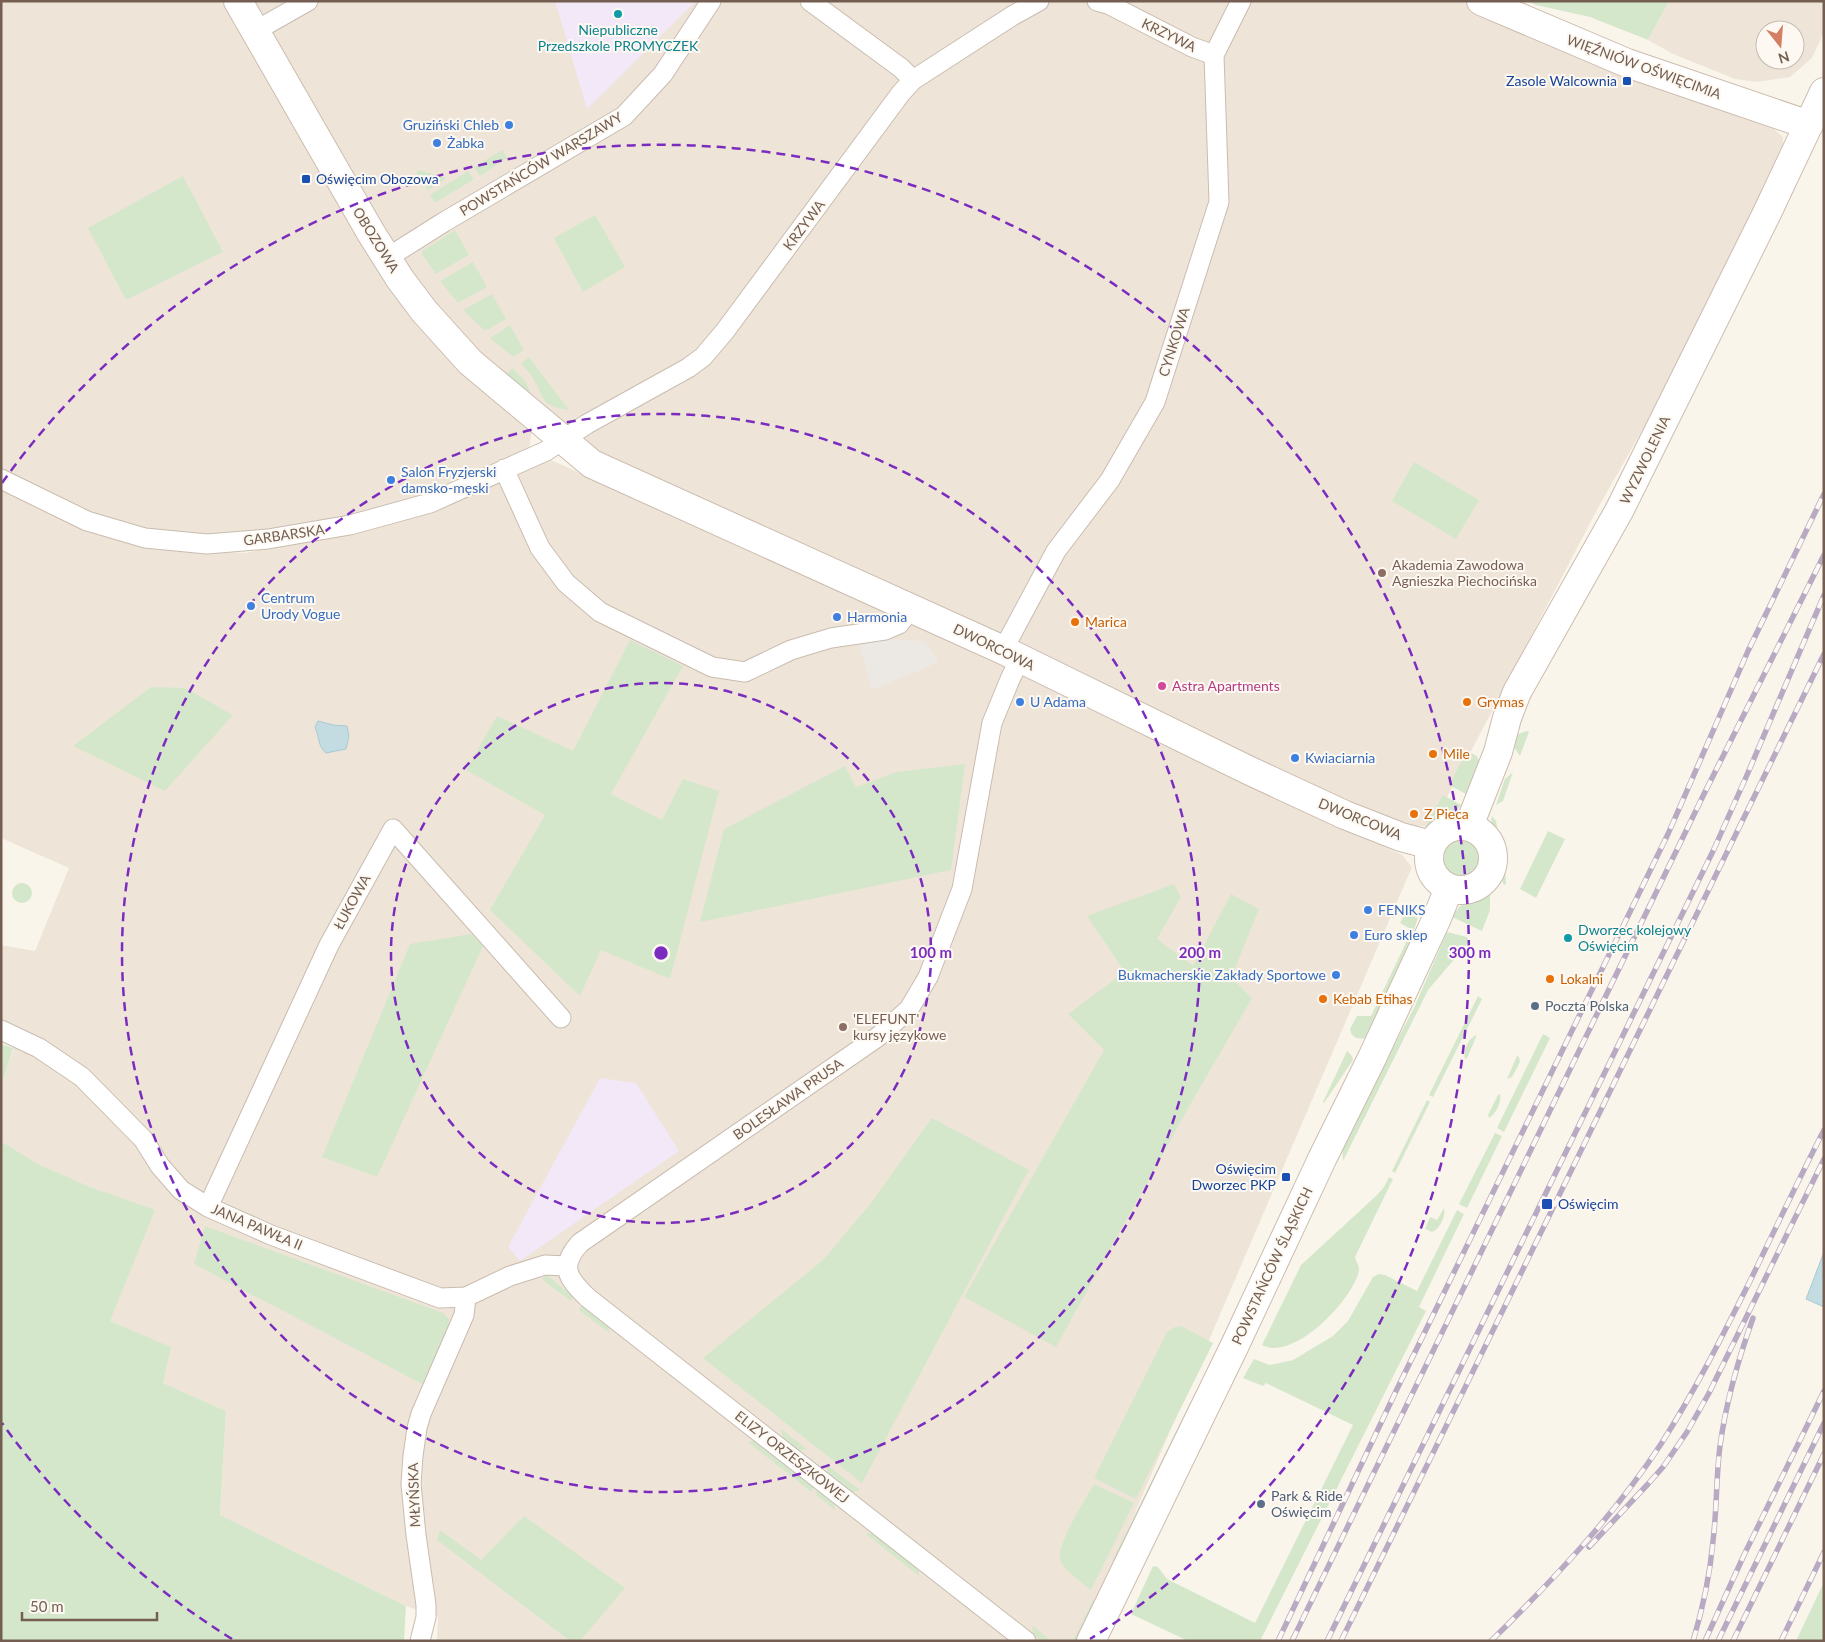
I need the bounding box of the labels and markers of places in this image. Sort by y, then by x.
marker: Niepubliczne Przedszkole PROMYCZEK [612,8,624,20]
place label: Niepubliczne Przedszkole PROMYCZEK [538,21,699,54]
place label: Zasole Walcownia [1506,72,1617,89]
marker: Zasole Walcownia [1621,75,1633,87]
place label: Gruziński Chleb [403,116,499,133]
marker: Gruziński Chleb [503,119,515,131]
place label: Żabka [447,134,484,151]
marker: Żabka [431,137,443,149]
place label: Oświęcim Obozowa [316,170,439,187]
marker: Oświęcim Obozowa [300,173,312,185]
place label: Salon Fryzjerski damsko-męski [401,463,496,496]
marker: Salon Fryzjerski damsko-męski [385,474,397,486]
place label: Akademia Zawodowa Agnieszka Piechocińska [1392,556,1537,589]
marker: Akademia Zawodowa Agnieszka Piechocińska [1376,567,1388,579]
place label: Centrum Urody Vogue [261,589,340,622]
marker: Centrum Urody Vogue [245,600,257,612]
place label: Harmonia [847,608,907,625]
marker: Harmonia [831,611,843,623]
place label: Marica [1085,613,1127,630]
marker: Marica [1069,616,1081,628]
place label: Astra Apartments [1172,677,1280,694]
marker: Astra Apartments [1156,680,1168,692]
place label: U Adama [1030,693,1086,710]
place label: Grymas [1477,693,1524,710]
marker: U Adama [1014,696,1026,708]
marker: Grymas [1461,696,1473,708]
place label: Mile [1443,745,1470,762]
marker: Mile [1427,748,1439,760]
place label: Kwiaciarnia [1305,749,1375,766]
marker: Kwiaciarnia [1289,752,1301,764]
place label: Z Pieca [1424,805,1469,822]
marker: Z Pieca [1408,808,1420,820]
place label: FENIKS [1378,901,1425,918]
marker: FENIKS [1362,904,1374,916]
place label: Dworzec kolejowy Oświęcim [1578,921,1692,954]
place label: Euro sklep [1364,926,1428,943]
marker: Euro sklep [1348,929,1360,941]
marker: Dworzec kolejowy Oświęcim [1562,932,1574,944]
centre of rings [652,944,670,962]
place label: Bukmacherskie Zakłady Sportowe [1118,966,1326,983]
marker: Bukmacherskie Zakłady Sportowe [1330,969,1342,981]
place label: Lokalni [1560,970,1603,987]
marker: Lokalni [1544,973,1556,985]
place label: Kebab Etihas [1333,990,1413,1007]
marker: Kebab Etihas [1317,993,1329,1005]
place label: Poczta Polska [1545,997,1629,1014]
marker: Poczta Polska [1529,1000,1541,1012]
place label: 'ELEFUNT' kursy językowe [853,1010,947,1043]
marker: 'ELEFUNT' kursy językowe [837,1021,849,1033]
place label: Oświęcim Dworzec PKP [1191,1160,1276,1193]
marker: Oświęcim Dworzec PKP [1280,1171,1292,1183]
place label: Oświęcim [1558,1195,1618,1212]
marker: Oświęcim [1540,1197,1554,1211]
place label: Park & Ride Oświęcim [1271,1487,1343,1520]
marker: Park & Ride Oświęcim [1255,1498,1267,1510]

